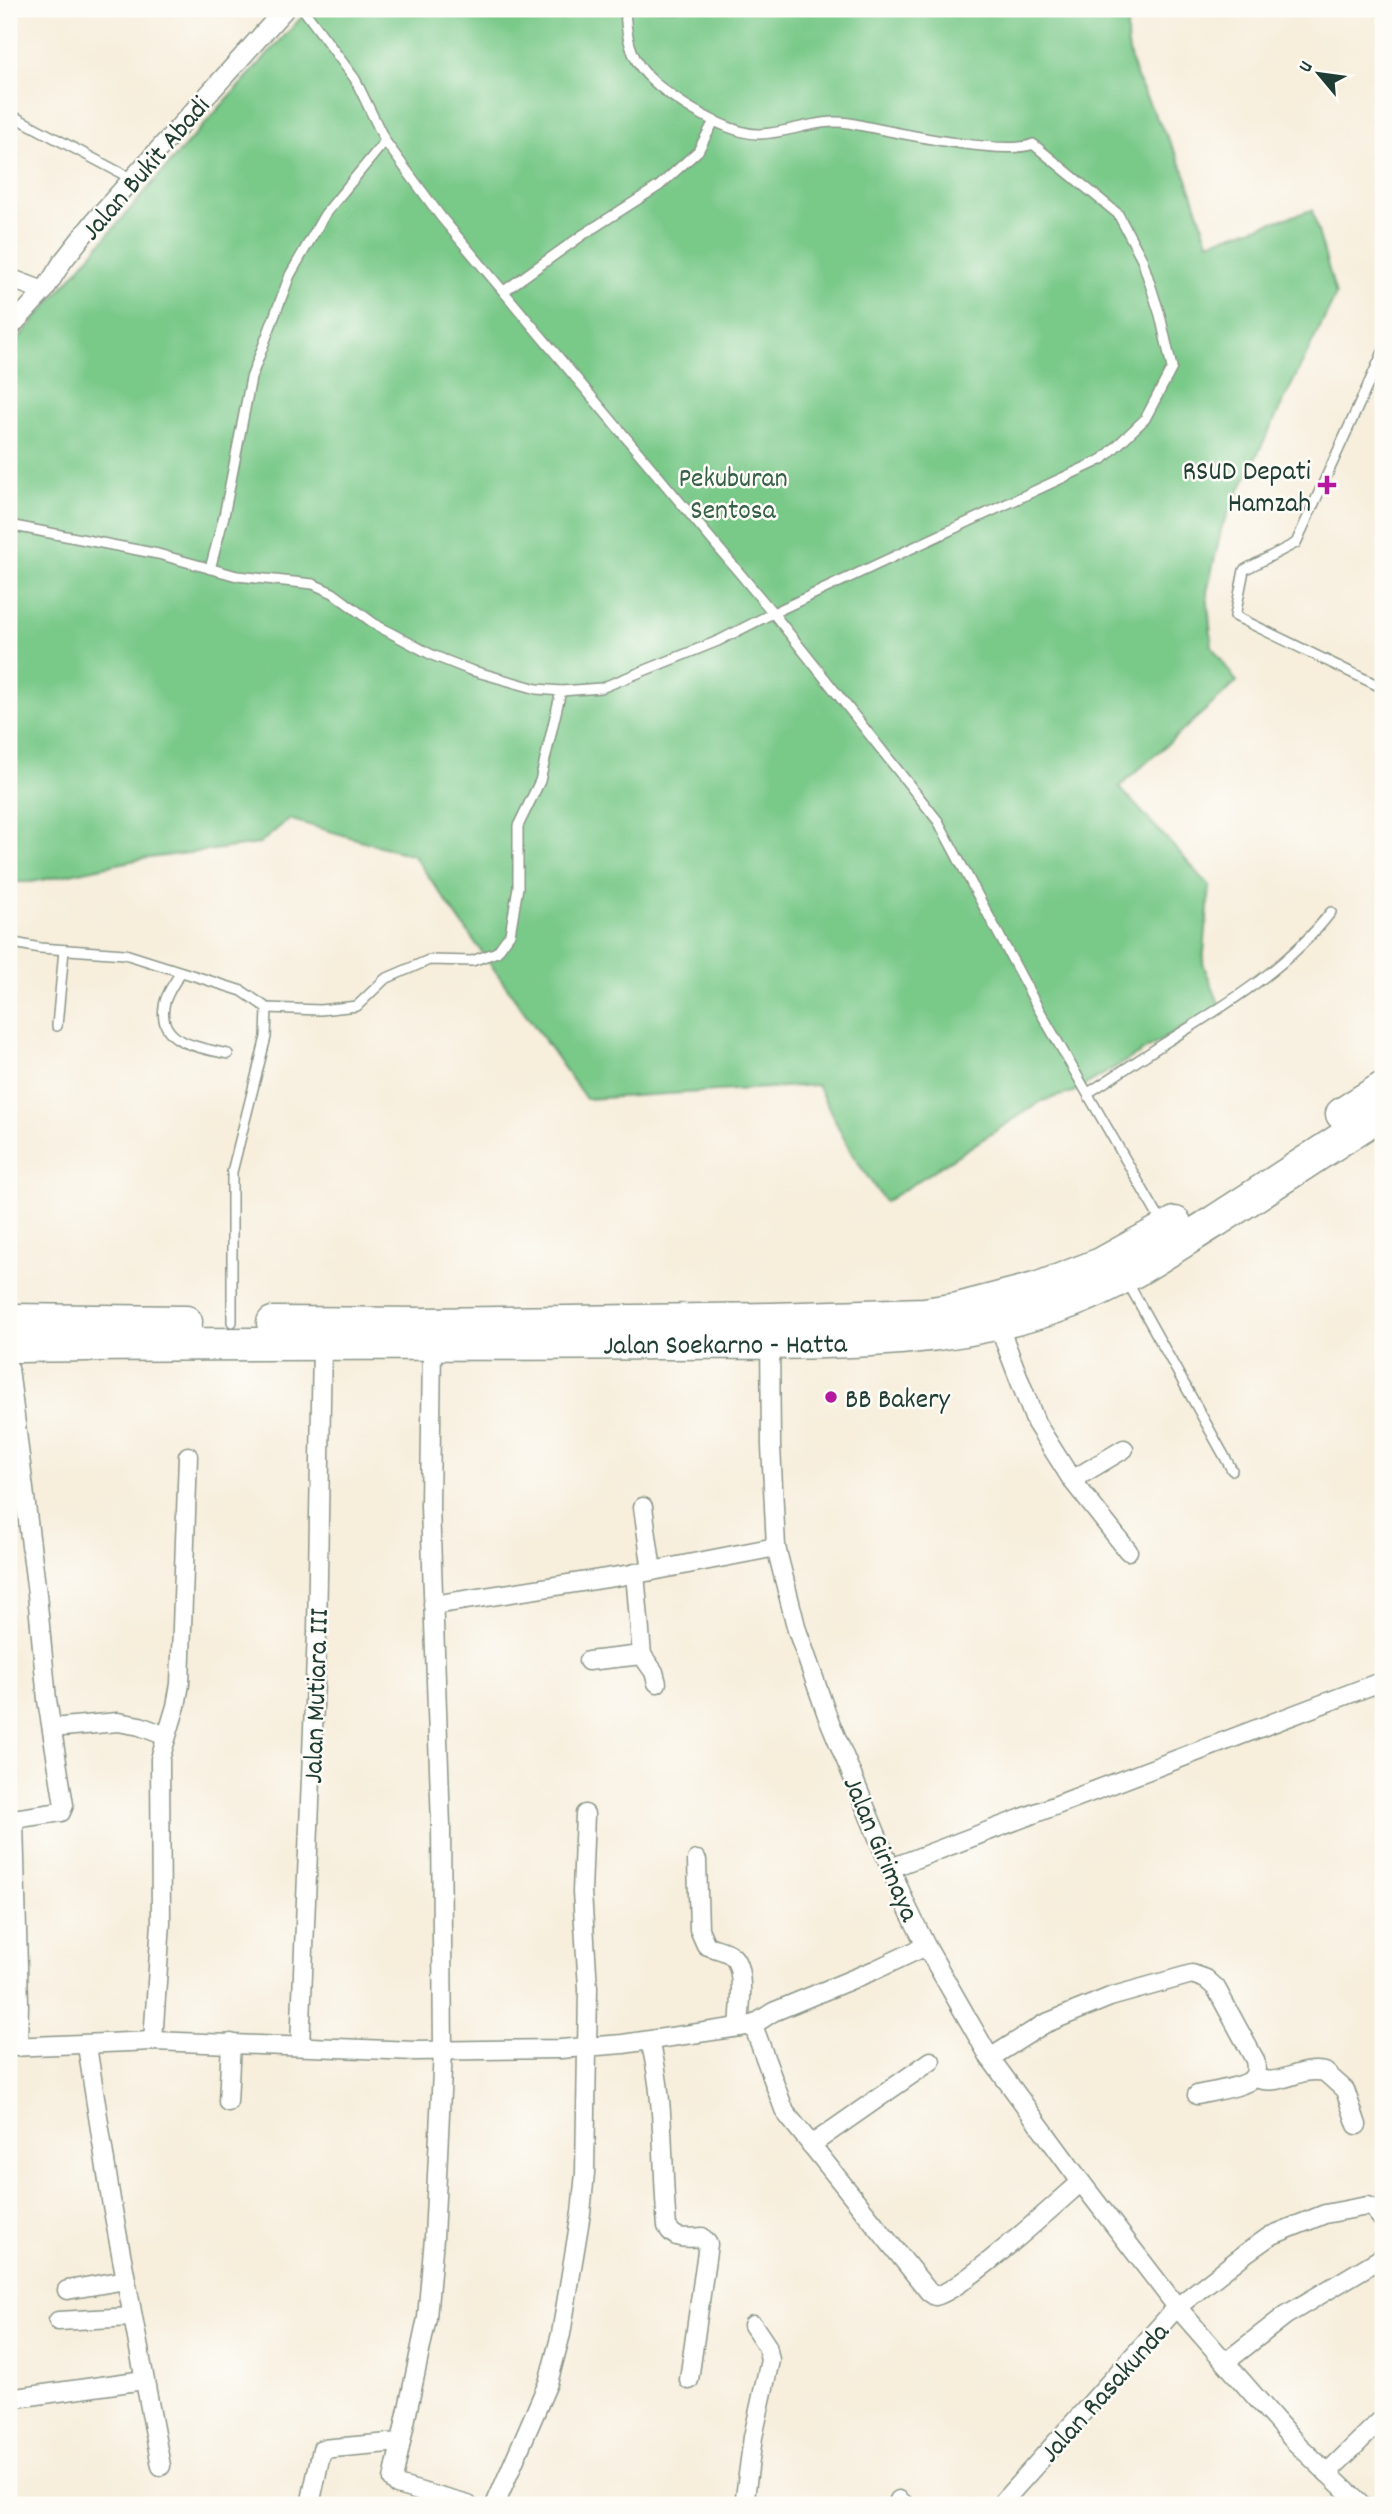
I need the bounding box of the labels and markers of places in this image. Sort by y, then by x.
place label: RSUD Depati Hamzah [1182,454,1311,526]
marker: RSUD Depati Hamzah [1317,475,1337,495]
place label: BB Bakery [845,1382,951,1422]
marker: BB Bakery [823,1389,839,1405]

